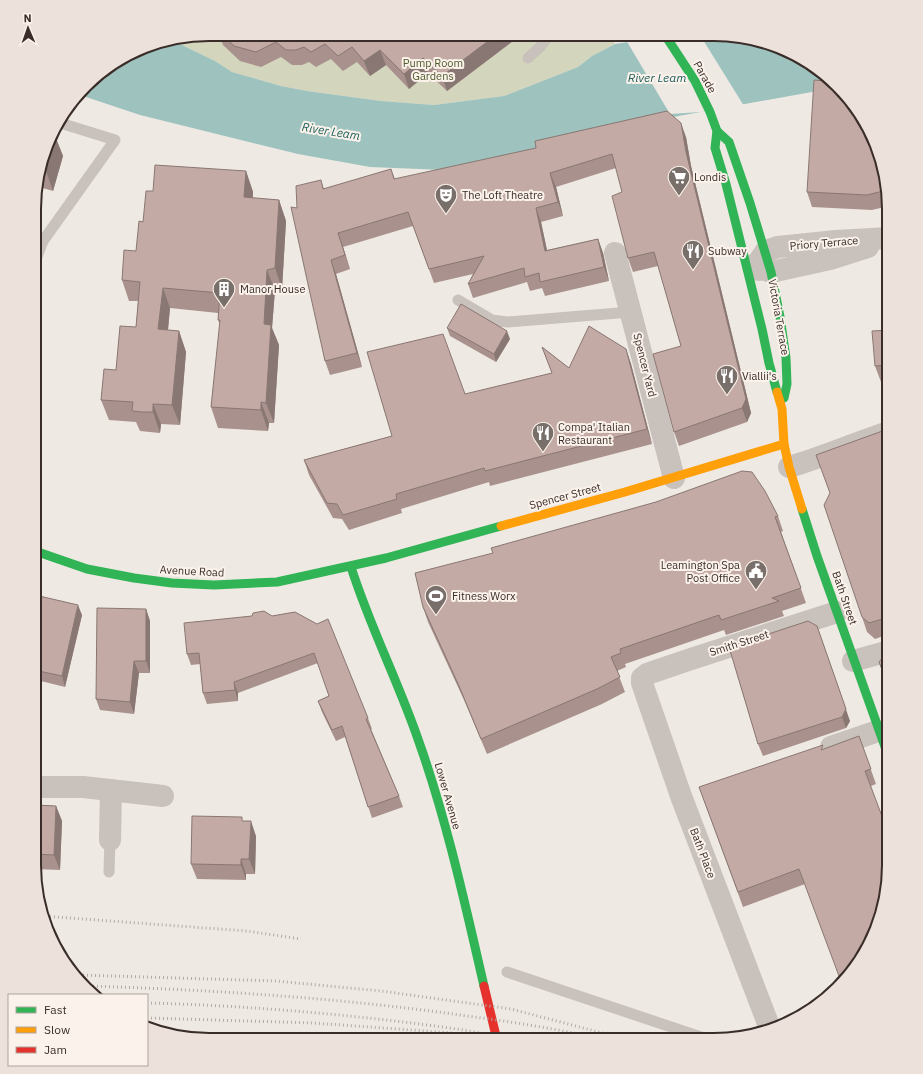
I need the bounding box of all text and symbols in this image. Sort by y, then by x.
north arrow [8,8,48,48]
text: N [23,11,32,25]
park label: Pump Room Gardens [403,56,463,83]
street label: Parade [690,58,720,96]
water label: River Leam [628,70,686,85]
water label: River Leam [301,119,361,143]
supermarket icon: Londis [666,164,692,197]
place label: Londis [694,170,726,184]
theatre icon: The Loft Theatre [433,182,459,215]
place label: The Loft Theatre [462,188,543,202]
street label: Priory Terrace [789,233,859,253]
restaurant icon: Subway [680,238,706,271]
place label: Subway [708,244,747,258]
building icon: Manor House [211,276,237,309]
street label: Victoria Terrace [765,278,793,356]
place label: Manor House [240,282,305,296]
street label: Spencer Yard [630,332,660,398]
restaurant icon: Viallii's [714,363,740,396]
place label: Viallii's [742,369,777,383]
restaurant icon: Compa' Italian Restaurant [530,420,556,453]
place label: Compa' Italian Restaurant [558,420,630,447]
street label: Spencer Street [528,480,602,512]
place label: Leamington Spa Post Office [661,558,740,585]
public building icon: Leamington Spa Post Office [743,558,769,591]
street label: Avenue Road [159,562,225,580]
street label: Bath Street [829,569,861,627]
sports icon: Fitness Worx [423,583,449,616]
place label: Fitness Worx [452,589,516,603]
street label: Smith Street [708,627,771,659]
street label: Lower Avenue [432,761,464,831]
street label: Bath Place [687,826,719,880]
legend [8,994,148,1066]
text: Fast [44,1002,67,1017]
text: Slow [44,1022,70,1037]
text: Jam [44,1042,67,1057]

